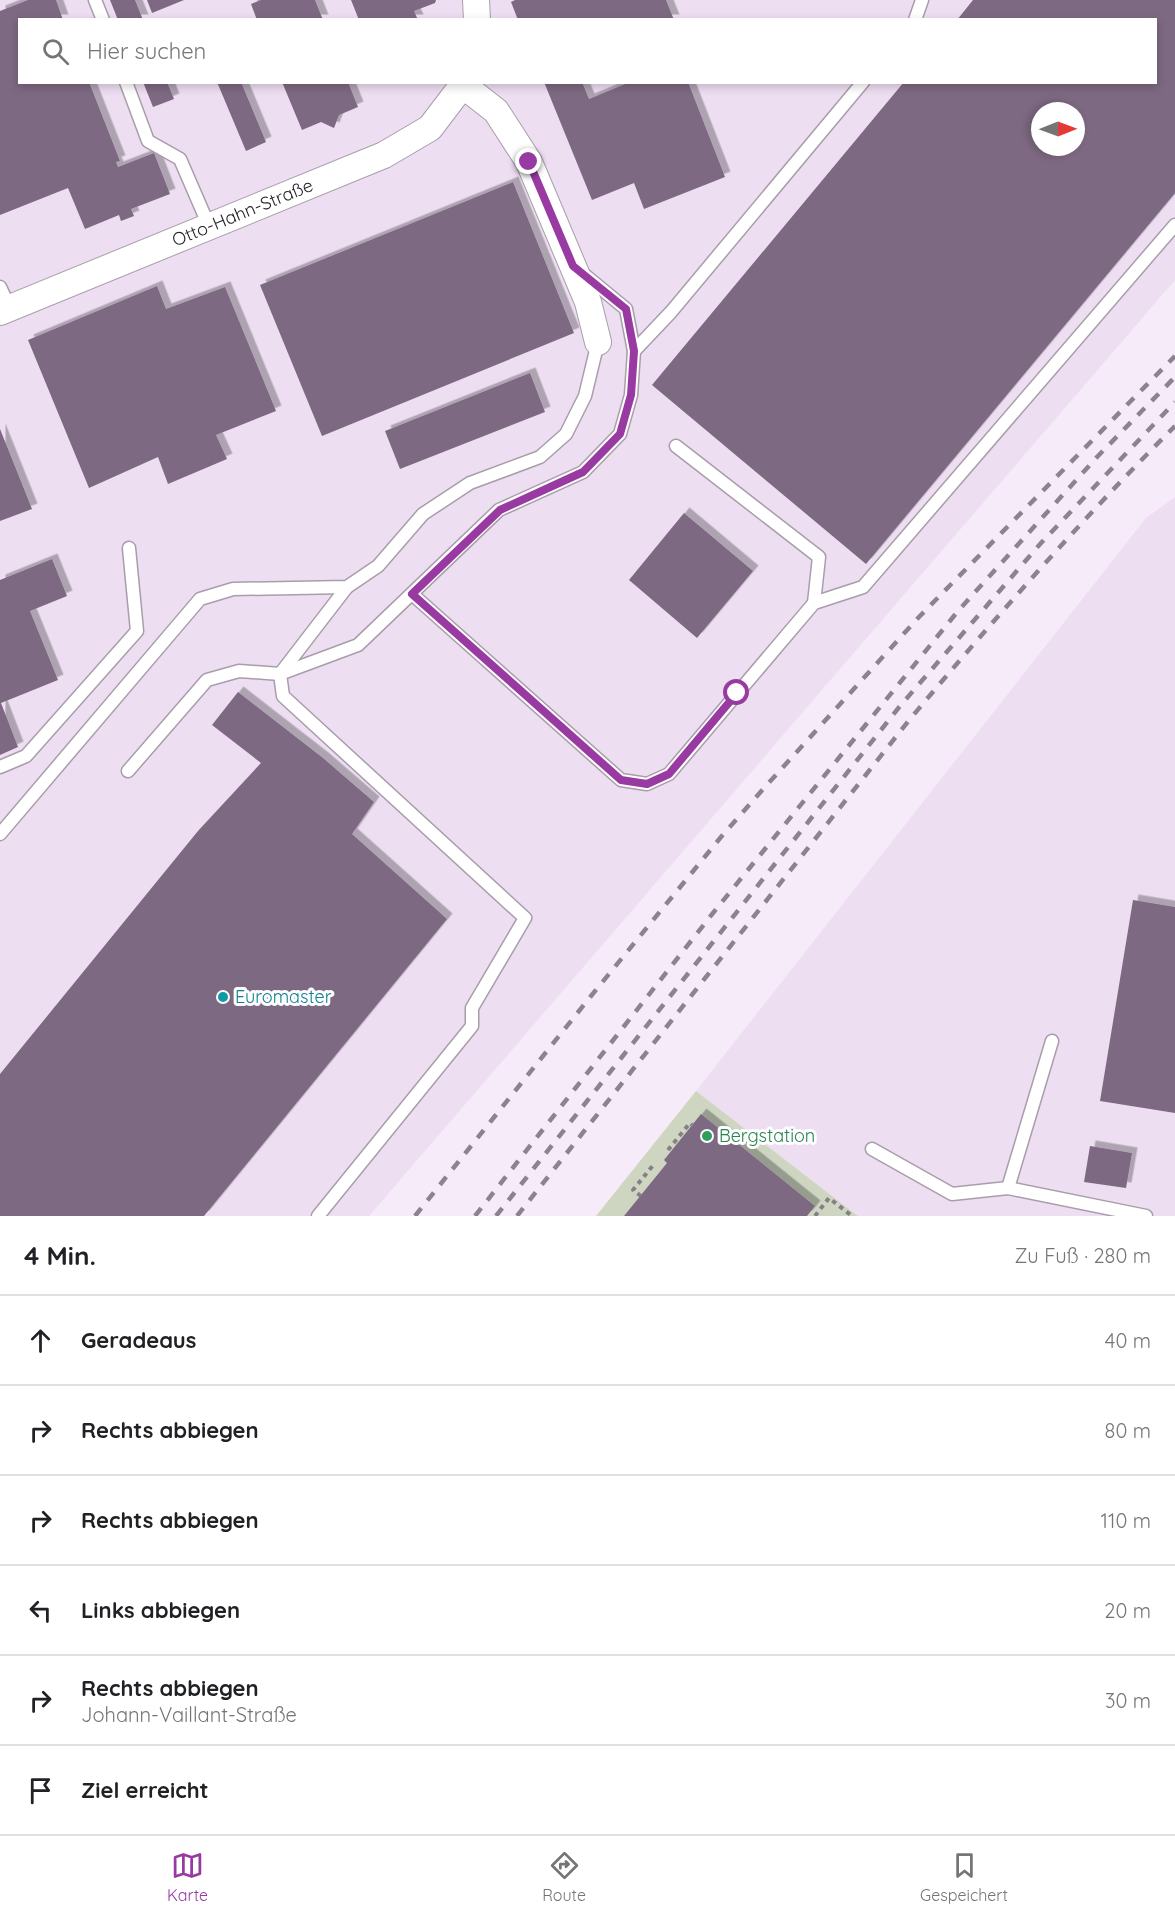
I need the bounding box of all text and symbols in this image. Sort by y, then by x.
search box [18,18,1157,84]
icon: search [39,35,72,68]
text: Hier suchen [87,37,206,65]
north arrow [1031,102,1085,156]
route end [515,148,541,174]
street label: Otto-Hahn-Straße [168,173,316,251]
route start [723,679,749,705]
place label: Euromaster [235,985,332,1008]
marker: Euromaster [216,990,230,1004]
place label: Bergstation [719,1124,815,1147]
marker: Bergstation [700,1129,714,1143]
text: 4 Min. [24,1239,96,1272]
text: Zu Fuß · 280 m [1015,1243,1151,1268]
icon: ahead [24,1324,57,1357]
text: Geradeaus [81,1326,196,1354]
text: 40 m [1105,1328,1151,1353]
icon: right [24,1414,57,1447]
text: Rechts abbiegen [81,1416,259,1444]
text: 80 m [1105,1418,1151,1443]
icon: right [24,1504,57,1537]
text: Rechts abbiegen [81,1506,259,1534]
text: 110 m [1101,1508,1151,1533]
icon: left [24,1594,57,1627]
text: Links abbiegen [81,1596,240,1624]
text: 20 m [1104,1598,1151,1623]
text: Rechts abbiegen [81,1674,259,1702]
icon: right [24,1684,57,1717]
text: 30 m [1105,1688,1151,1713]
text: Johann-Vaillant-Straße [81,1702,297,1727]
icon: arrive [24,1774,57,1807]
text: Ziel erreicht [81,1776,209,1804]
tab: Karte [167,1849,208,1905]
tab: Route [542,1849,586,1905]
tab: Gespeichert [920,1849,1008,1905]

